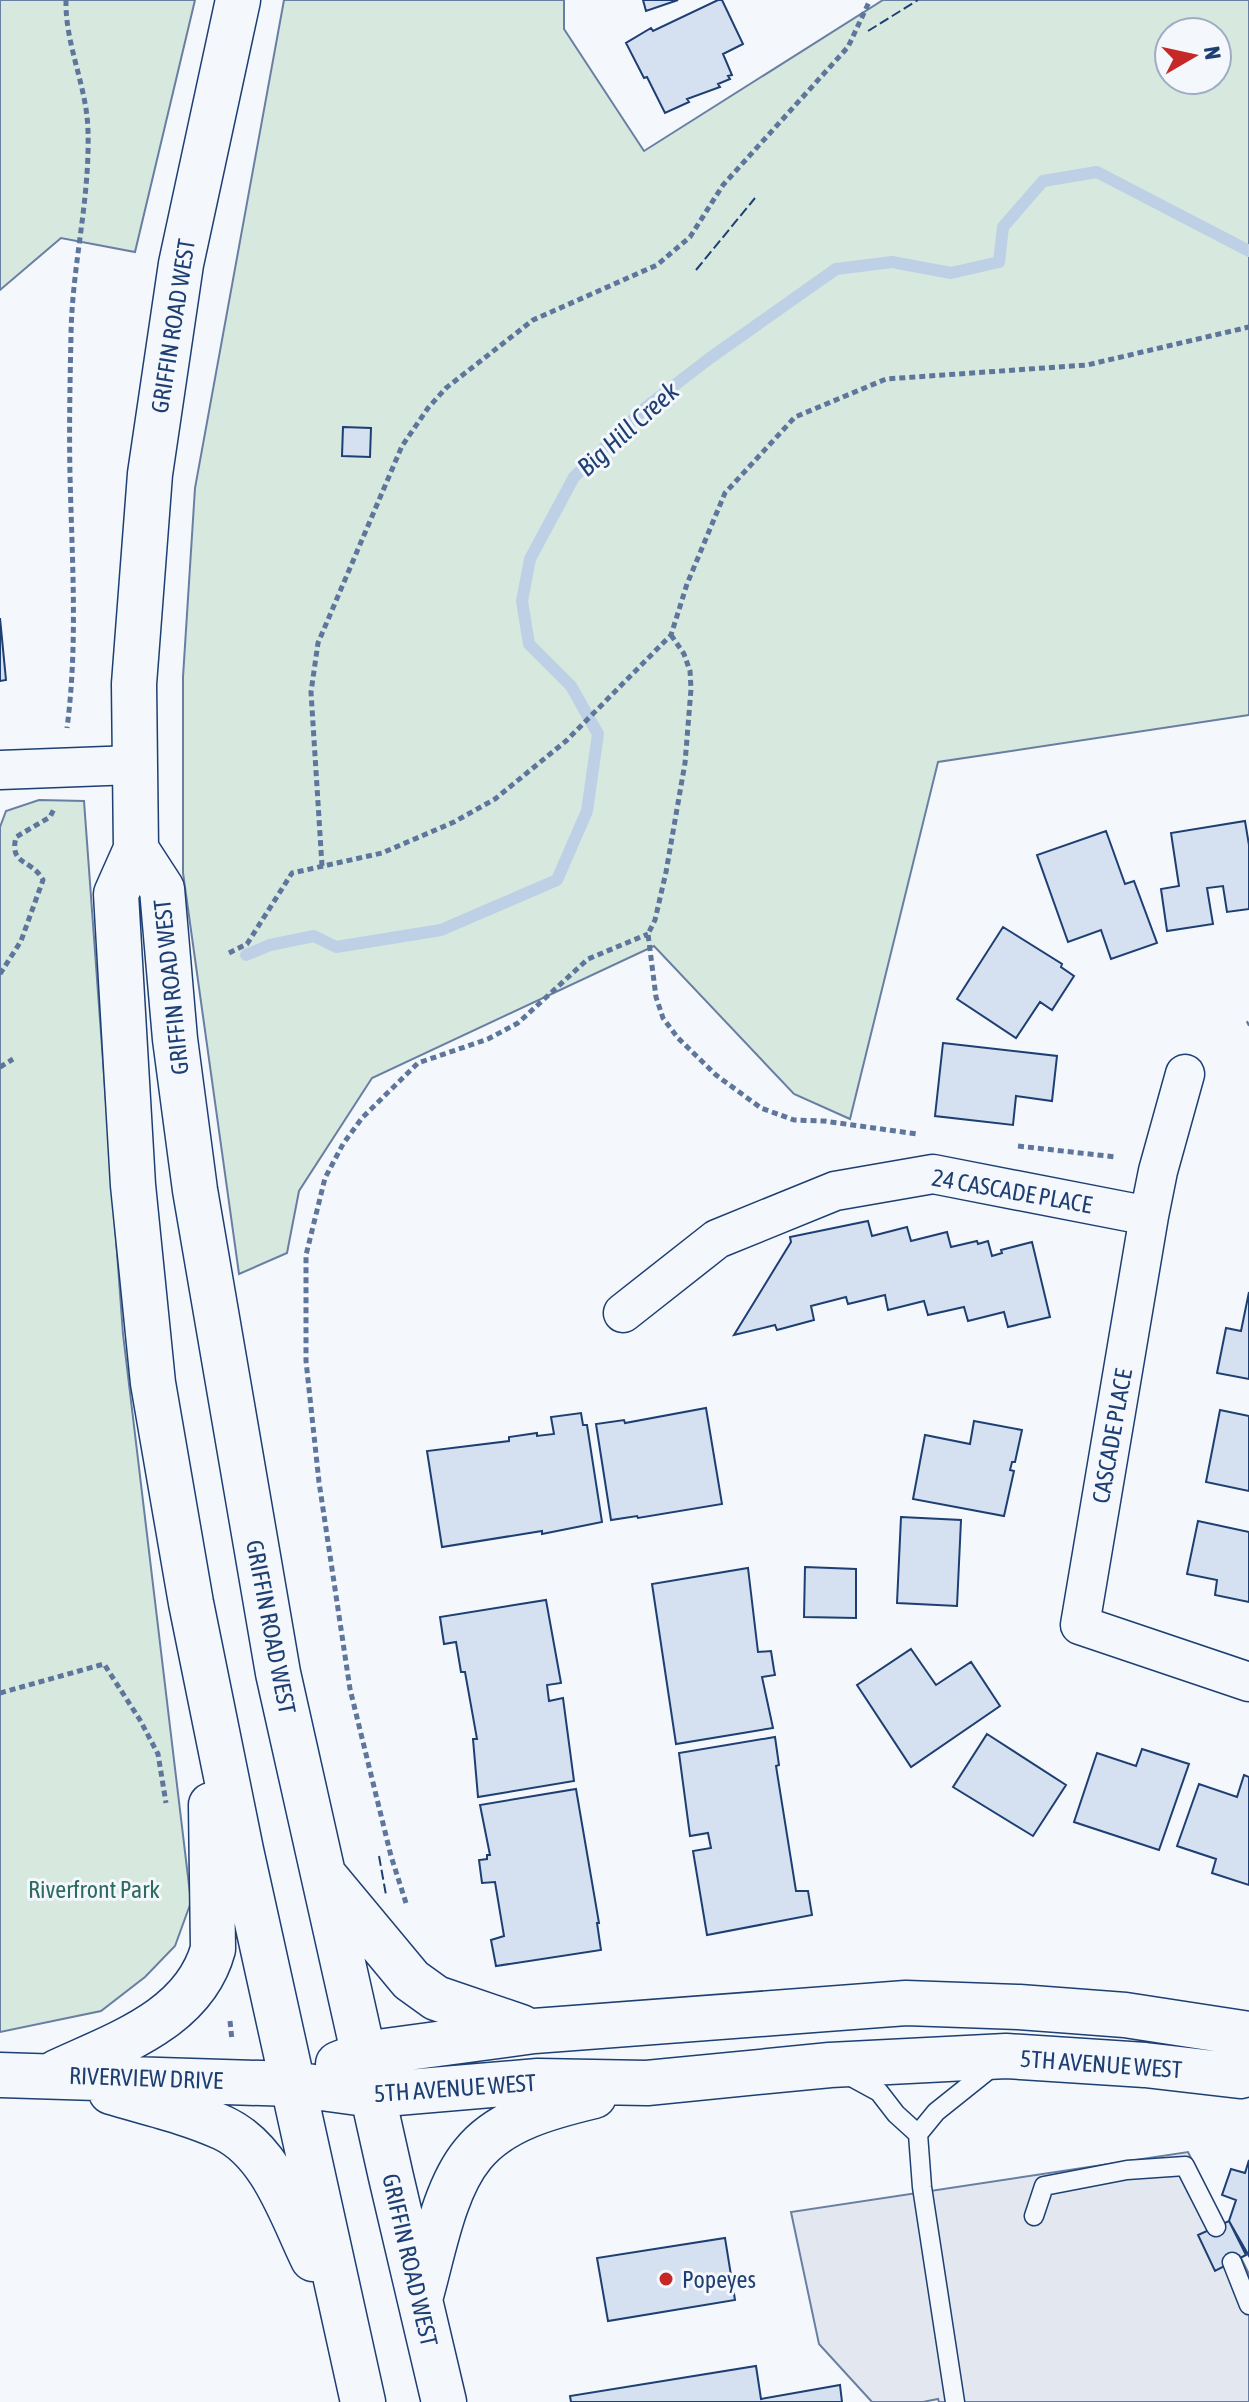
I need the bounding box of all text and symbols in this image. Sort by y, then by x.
north arrow [1153,16,1233,96]
text: N [1199,44,1227,61]
street label: GRIFFIN ROAD WEST [146,236,200,415]
water label: Big Hill Creek [571,375,685,482]
street label: GRIFFIN ROAD WEST [148,897,194,1076]
street label: 24 CASCADE PLACE [930,1164,1094,1218]
street label: CASCADE PLACE [1087,1367,1137,1505]
street label: GRIFFIN ROAD WEST [241,1538,301,1717]
park label: Riverfront Park [28,1876,160,1903]
street label: 5TH AVENUE WEST [1019,2045,1183,2083]
street label: RIVERVIEW DRIVE [68,2062,224,2094]
street label: 5TH AVENUE WEST [373,2069,537,2107]
street label: GRIFFIN ROAD WEST [377,2171,443,2349]
place label: Popeyes [682,2266,756,2293]
marker: Popeyes [657,2270,675,2288]

